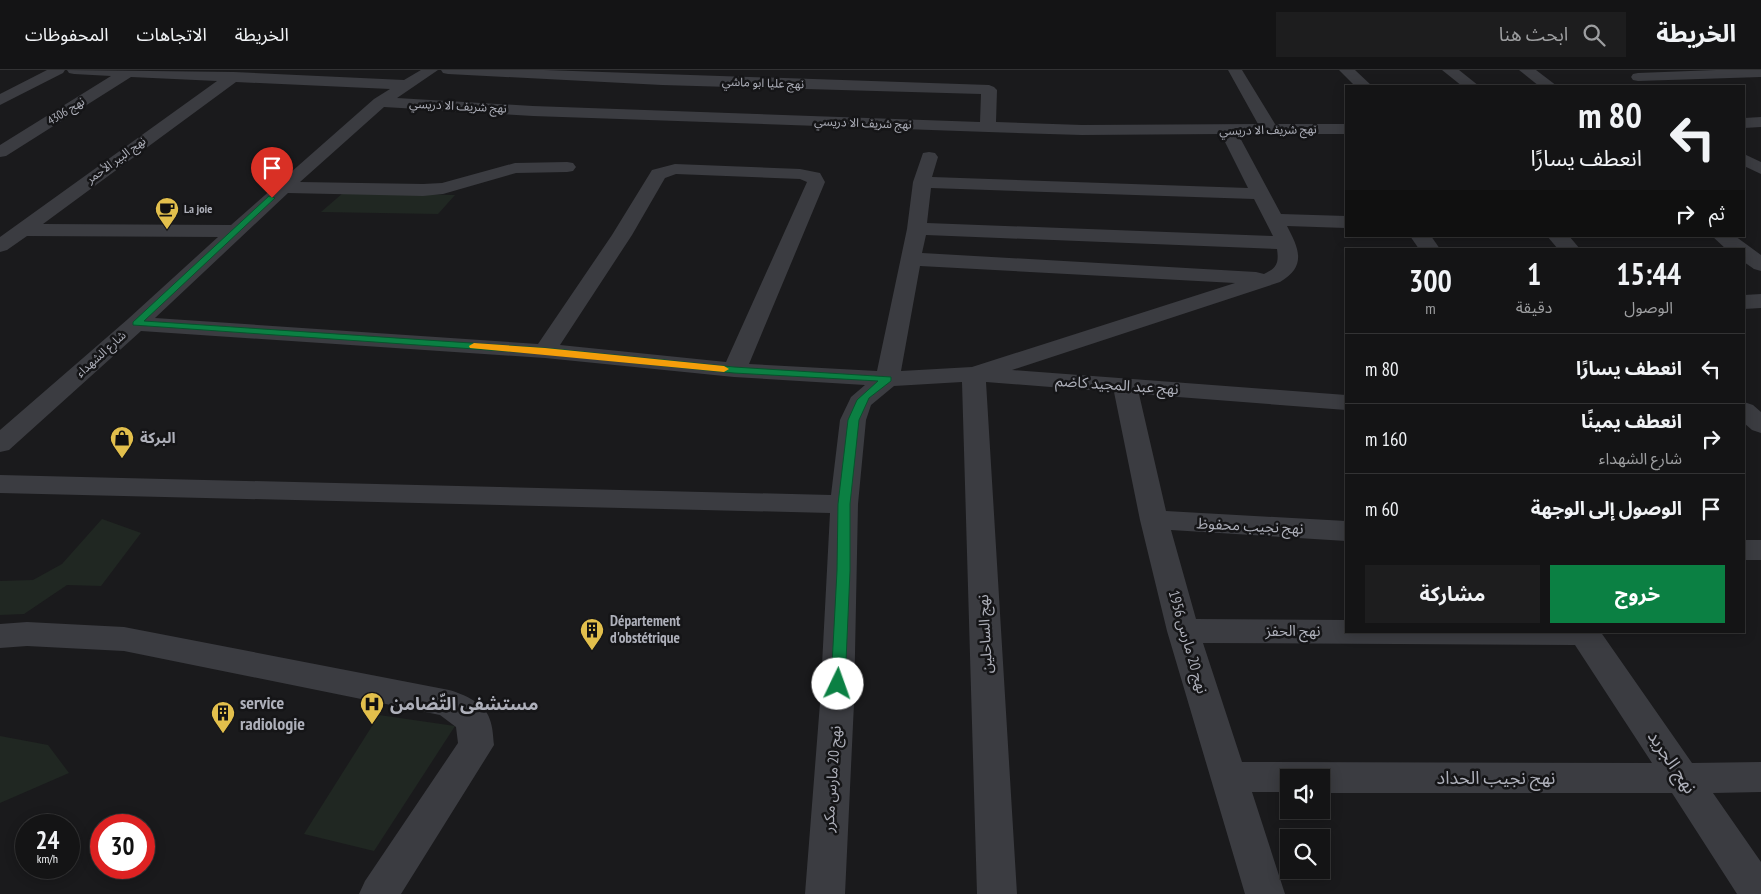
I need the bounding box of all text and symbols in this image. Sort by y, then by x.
search box [1276,12,1626,57]
text: الخريطة [1656,18,1736,49]
icon: search [1580,21,1608,49]
text: ابحث هنا [1499,22,1568,46]
text: المحفوظات [25,23,109,46]
text: الاتجاهات [137,23,207,46]
text: الخريطة [235,23,289,46]
street label: نهج عليا ابو ماشي [722,74,804,94]
text: 80 m [1578,92,1642,138]
street label: نهج 4306 [44,93,88,130]
street label: نهج شريف الا دريسي [409,95,507,118]
icon: left [1660,105,1725,170]
street label: نهج شريف الا دريسي [814,113,912,134]
street label: نهج شريف الا دريسي [1219,121,1317,141]
street label: نهج البير الأحمر [82,133,150,188]
text: انعطف يسارًا [1531,144,1642,172]
pin [251,147,293,198]
icon: arrive [258,154,286,182]
cafe icon: La joie [154,196,180,230]
icon: right [1671,200,1699,228]
place label: La joie [184,201,212,216]
text: ثم [1709,201,1725,225]
text: 1 [1527,254,1541,293]
text: 15:44 [1616,254,1681,293]
text: 300 [1409,261,1452,300]
text: دقيقة [1516,297,1552,317]
text: الوصول [1624,297,1673,317]
text: m [1425,298,1436,318]
street label: شارع الشهداء [72,327,130,382]
icon: left [1697,355,1725,383]
text: انعطف يسارًا [1576,356,1682,380]
text: 80 m [1365,357,1399,381]
street label: نهج عبد المجيد كاضم [1055,371,1179,401]
text: انعطف يمينًا [1581,409,1682,433]
shop icon: البركة [109,425,135,459]
icon: right [1697,425,1725,453]
text: 160 m [1365,427,1407,451]
place label: البركة [140,428,176,447]
text: شارع الشهداء [1599,448,1682,468]
icon: arrive [1697,495,1725,523]
text: الوصول إلى الوجهة [1531,496,1682,520]
text: 60 m [1365,497,1399,521]
street label: نهج نجيب محفوظ [1196,513,1304,541]
button: مشاركة [1365,565,1540,623]
button: خروج [1550,565,1725,623]
street label: نهج 20 مارس 1956 [1162,588,1212,697]
street label: نهج الساحلين [973,594,999,674]
place label: Département d'obstétrique [610,611,681,647]
building icon: Département d'obstétrique [579,617,605,651]
street label: نهج الحفز [1265,621,1320,643]
position arrow [811,657,863,709]
place label: service radiologie [240,691,305,735]
hospital icon: مستشفى التّضامن [359,691,385,725]
place label: مستشفى التّضامن [390,692,539,715]
building icon: service radiologie [210,700,236,734]
street label: نهج 20 مارس مكرر [818,725,848,834]
street label: نهج الجريد [1641,726,1702,799]
street label: نهج نجيب الحداد [1437,766,1555,791]
map controls [1280,769,1330,879]
button: sound [1280,769,1330,819]
speed limit sign: 30 [90,814,155,879]
text: 24 [36,824,59,856]
button: search [1280,829,1330,879]
text: km/h [37,851,58,866]

